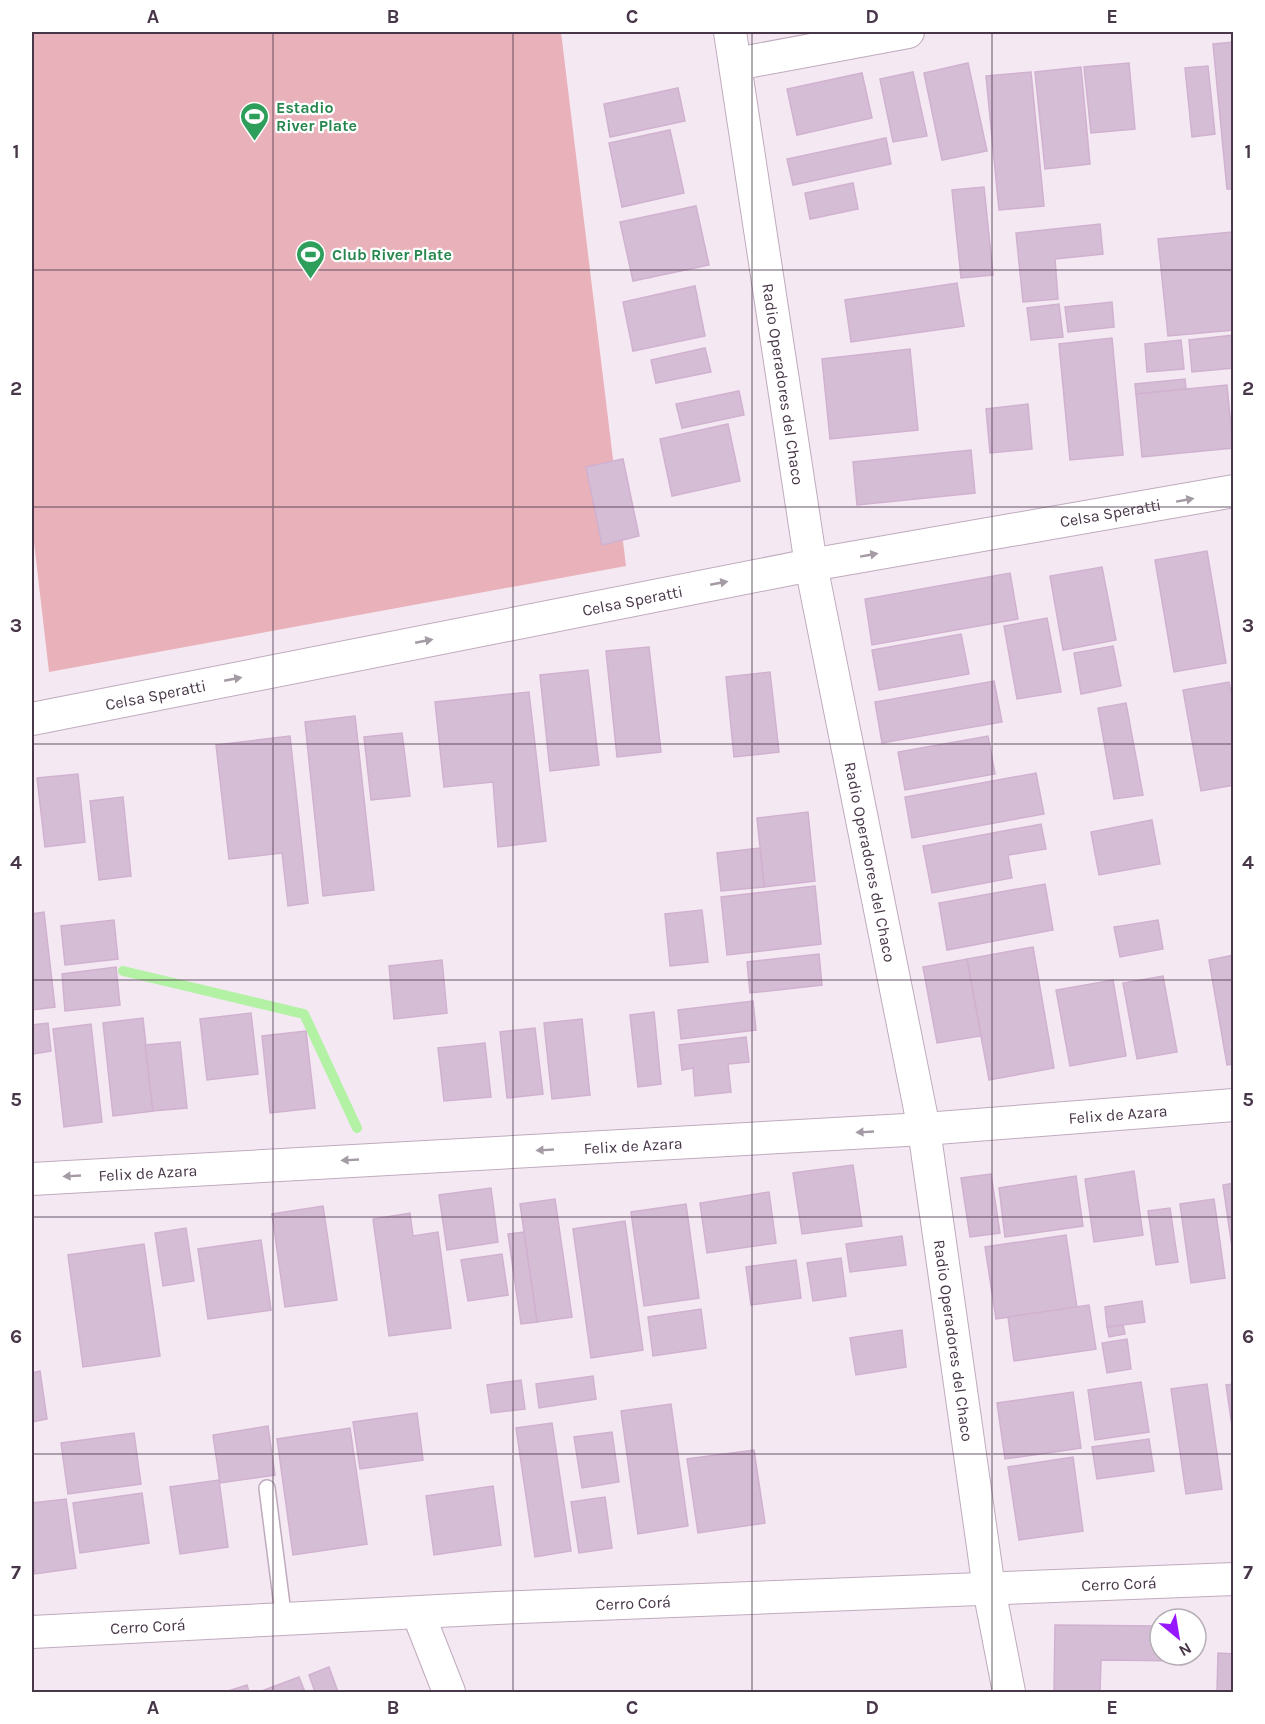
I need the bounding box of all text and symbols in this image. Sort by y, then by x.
text: A [147,5,160,28]
text: B [387,5,399,28]
text: C [626,5,638,28]
text: D [865,5,879,28]
text: E [1106,5,1118,28]
place label: Estadio River Plate [276,98,357,135]
sports icon: Estadio River Plate [239,100,271,142]
text: 1 [12,140,20,163]
text: 1 [1244,140,1252,163]
sports icon: Club River Plate [295,238,327,280]
place label: Club River Plate [332,245,452,264]
street label: Radio Operadores del Chaco [759,282,808,486]
text: 2 [10,377,22,400]
text: 2 [1242,377,1254,400]
street label: Celsa Speratti [1058,494,1162,531]
one-way arrow [1176,495,1195,504]
one-way arrow [859,550,878,559]
one-way arrow [710,578,729,587]
street label: Celsa Speratti [580,581,684,620]
text: 3 [10,614,22,637]
text: 3 [1242,614,1254,637]
one-way arrow [415,636,434,645]
one-way arrow [224,674,243,683]
street label: Celsa Speratti [104,675,208,714]
street label: Radio Operadores del Chaco [841,760,900,964]
text: 4 [10,851,22,874]
text: 4 [1242,851,1254,874]
text: 5 [10,1088,22,1111]
text: 5 [1242,1088,1254,1111]
street label: Felix de Azara [1068,1101,1168,1127]
one-way arrow [856,1128,875,1137]
street label: Felix de Azara [583,1133,683,1158]
one-way arrow [535,1145,554,1154]
one-way arrow [341,1156,360,1165]
street label: Felix de Azara [98,1160,198,1185]
one-way arrow [62,1171,81,1180]
street label: Radio Operadores del Chaco [930,1238,978,1443]
text: 6 [10,1325,22,1348]
text: 6 [1242,1325,1254,1348]
text: 7 [11,1561,21,1584]
text: 7 [1243,1561,1253,1584]
street label: Cerro Corá [1081,1573,1157,1595]
street label: Cerro Corá [595,1592,671,1614]
north arrow [1148,1607,1208,1667]
street label: Cerro Corá [110,1615,186,1637]
text: N [1176,1638,1195,1661]
text: A [147,1696,160,1719]
text: B [387,1696,399,1719]
text: C [626,1696,638,1719]
text: D [865,1696,879,1719]
text: E [1106,1696,1118,1719]

